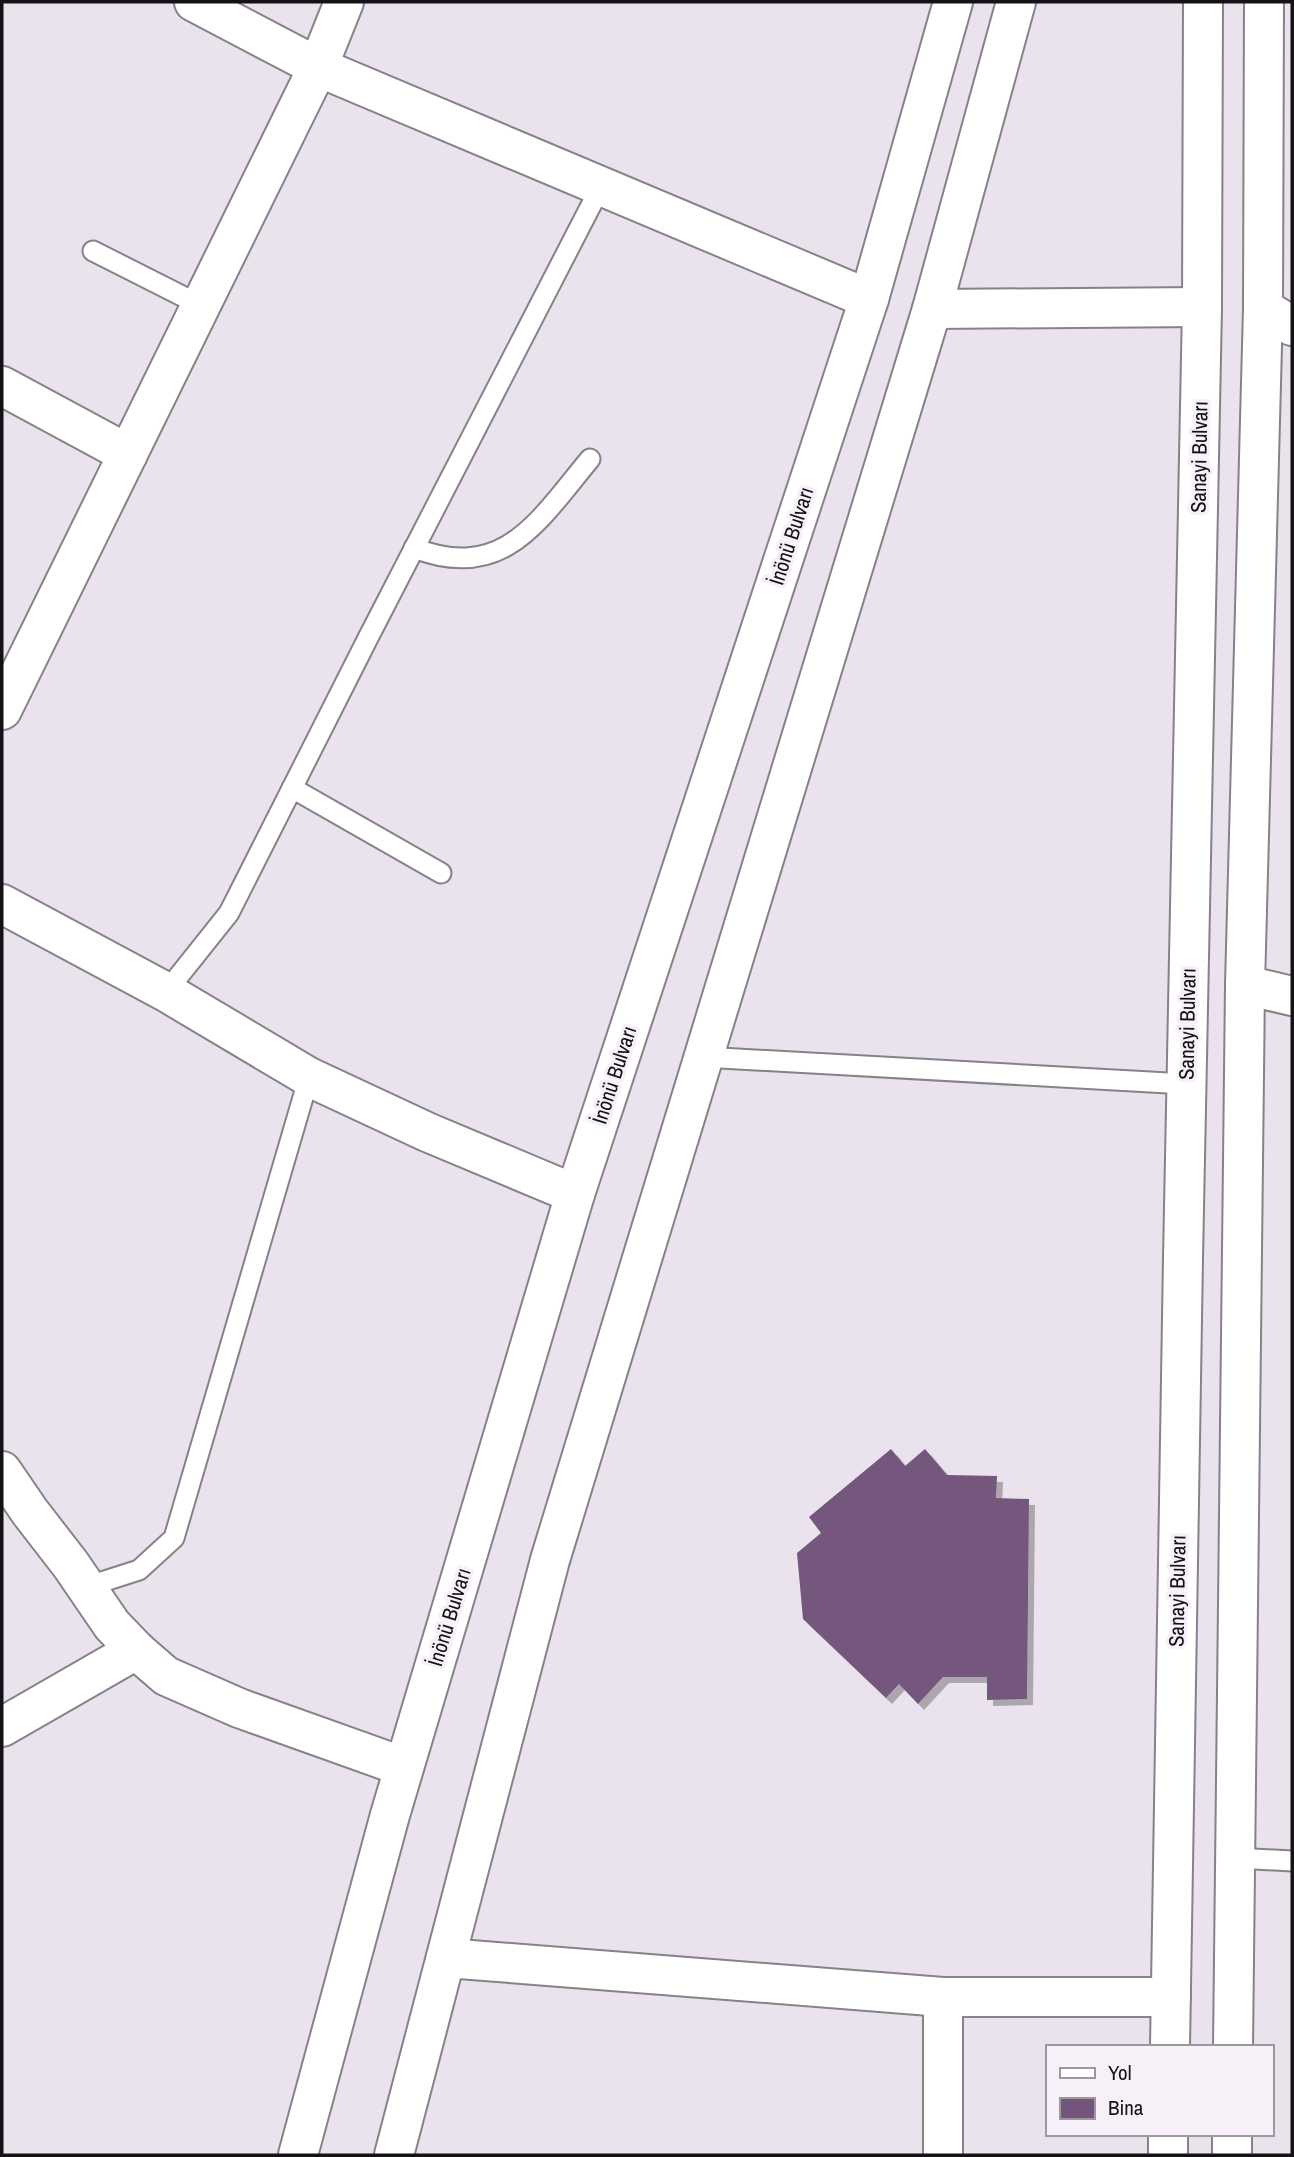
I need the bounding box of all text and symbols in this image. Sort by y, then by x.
street label: Sanayi Bulvarı [1184,401,1214,513]
street label: İnönü Bulvarı [762,483,820,589]
street label: Sanayi Bulvarı [1172,968,1202,1080]
street label: İnönü Bulvarı [585,1022,643,1128]
street label: Sanayi Bulvarı [1162,1535,1192,1647]
street label: İnönü Bulvarı [420,1564,478,1670]
legend [1046,2045,1273,2136]
text: Yol [1108,2058,1132,2087]
text: Bina [1108,2093,1144,2122]

